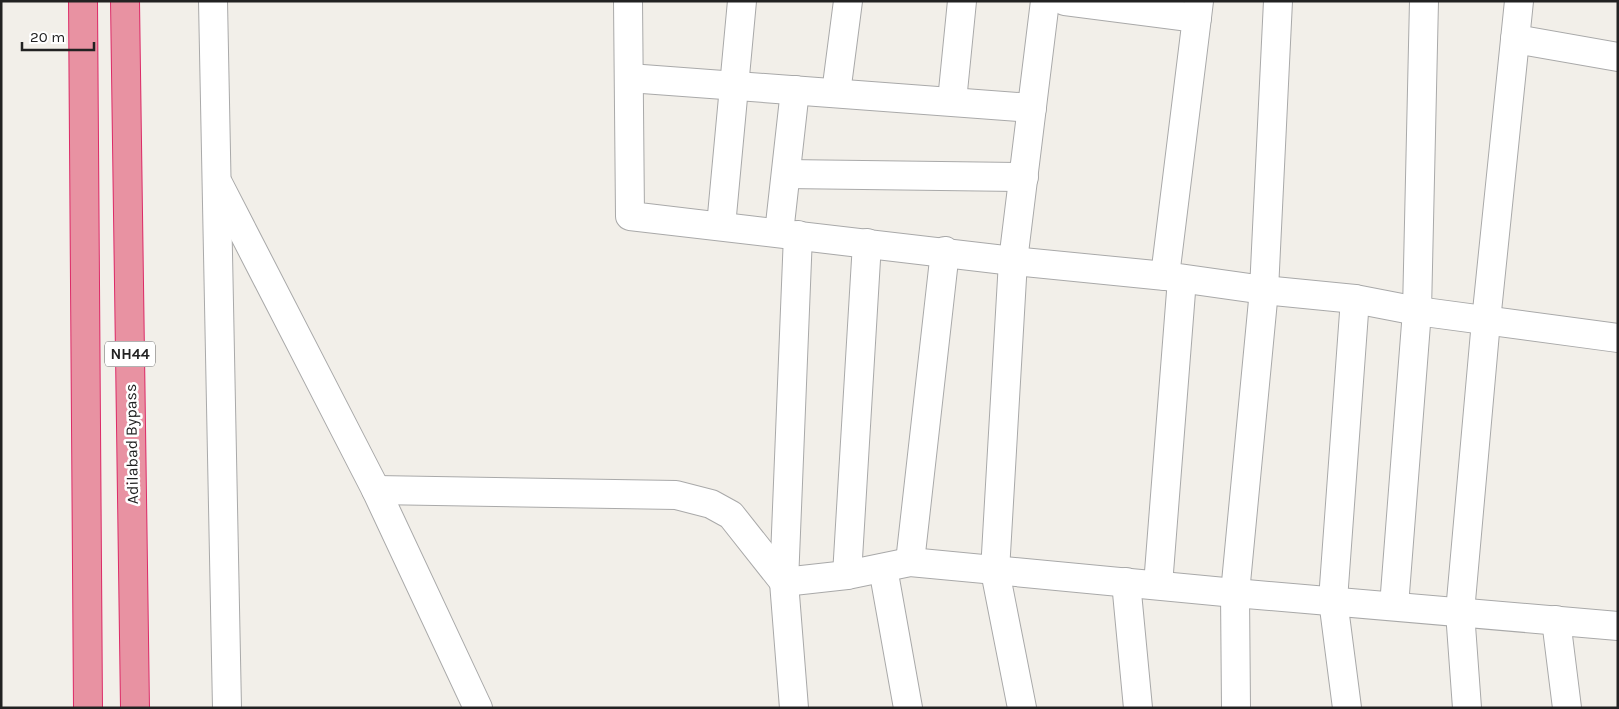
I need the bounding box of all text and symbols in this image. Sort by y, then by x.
scale bar [22,20,95,52]
text: 20 m [30,28,65,46]
road number: NH44 [105,342,155,366]
street label: Adilabad Bypass [121,383,142,504]

